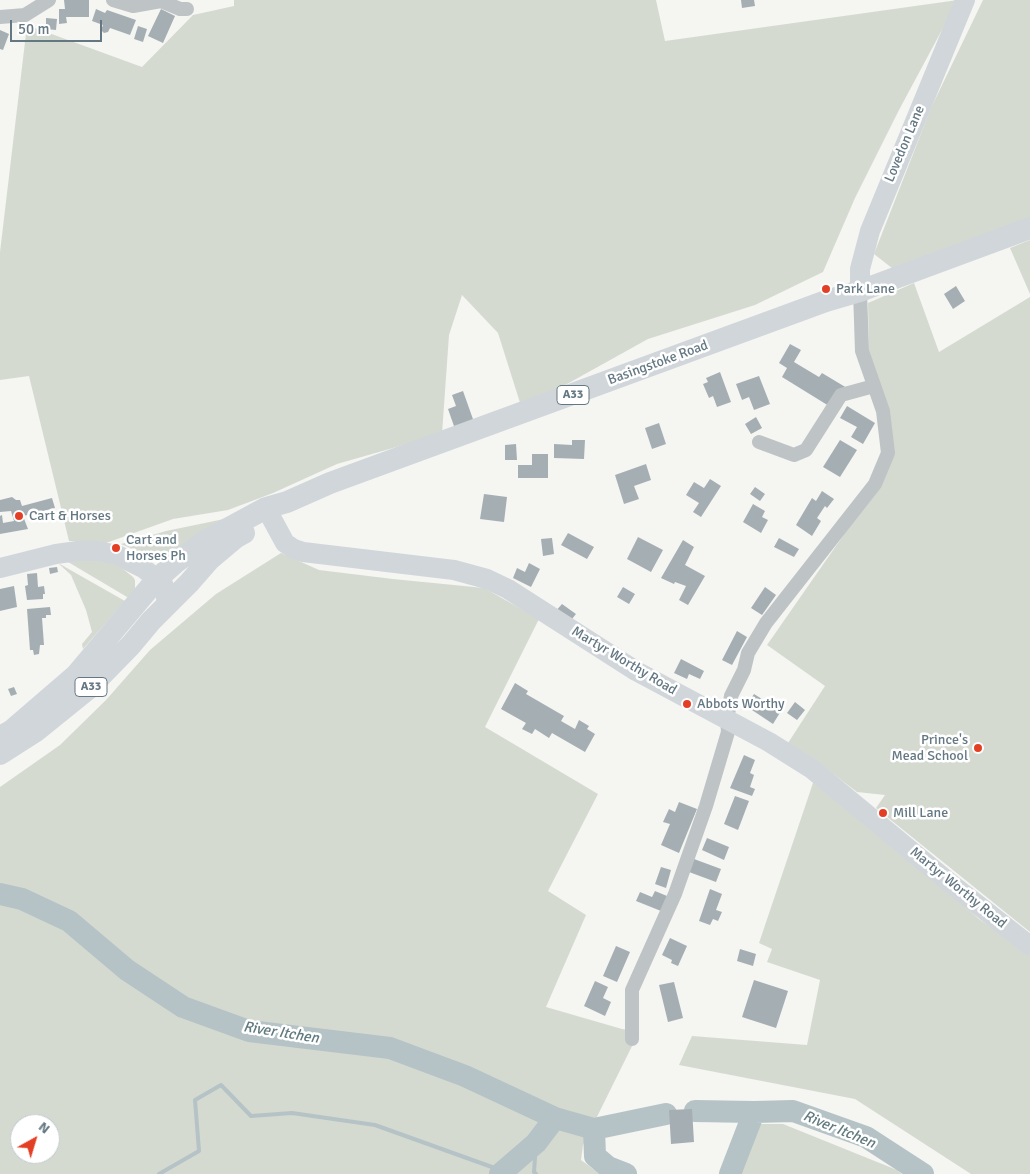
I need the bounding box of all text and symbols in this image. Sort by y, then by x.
scale bar [12,10,105,42]
text: 50 m [18,20,49,38]
street label: Lovedon Lane [881,103,929,185]
place label: Park Lane [836,281,895,297]
marker: Park Lane [820,283,832,295]
street label: Basingstoke Road [606,337,710,389]
road number: A33 [557,386,589,404]
place label: Cart & Horses [29,508,111,524]
marker: Cart & Horses [13,510,25,522]
place label: Cart and Horses Ph [126,532,186,564]
marker: Cart and Horses Ph [110,542,122,554]
street label: Martyr Worthy Road [568,623,680,699]
road number: A33 [75,678,107,696]
place label: Abbots Worthy [697,696,784,712]
marker: Abbots Worthy [681,698,693,710]
place label: Prince's Mead School [891,732,968,764]
marker: Prince's Mead School [972,742,984,754]
place label: Mill Lane [893,805,948,821]
marker: Mill Lane [877,807,889,819]
street label: Martyr Worthy Road [906,844,1010,932]
water label: River Itchen [242,1018,320,1048]
water label: River Itchen [800,1107,878,1153]
north arrow [10,1114,60,1164]
text: N [35,1118,53,1137]

